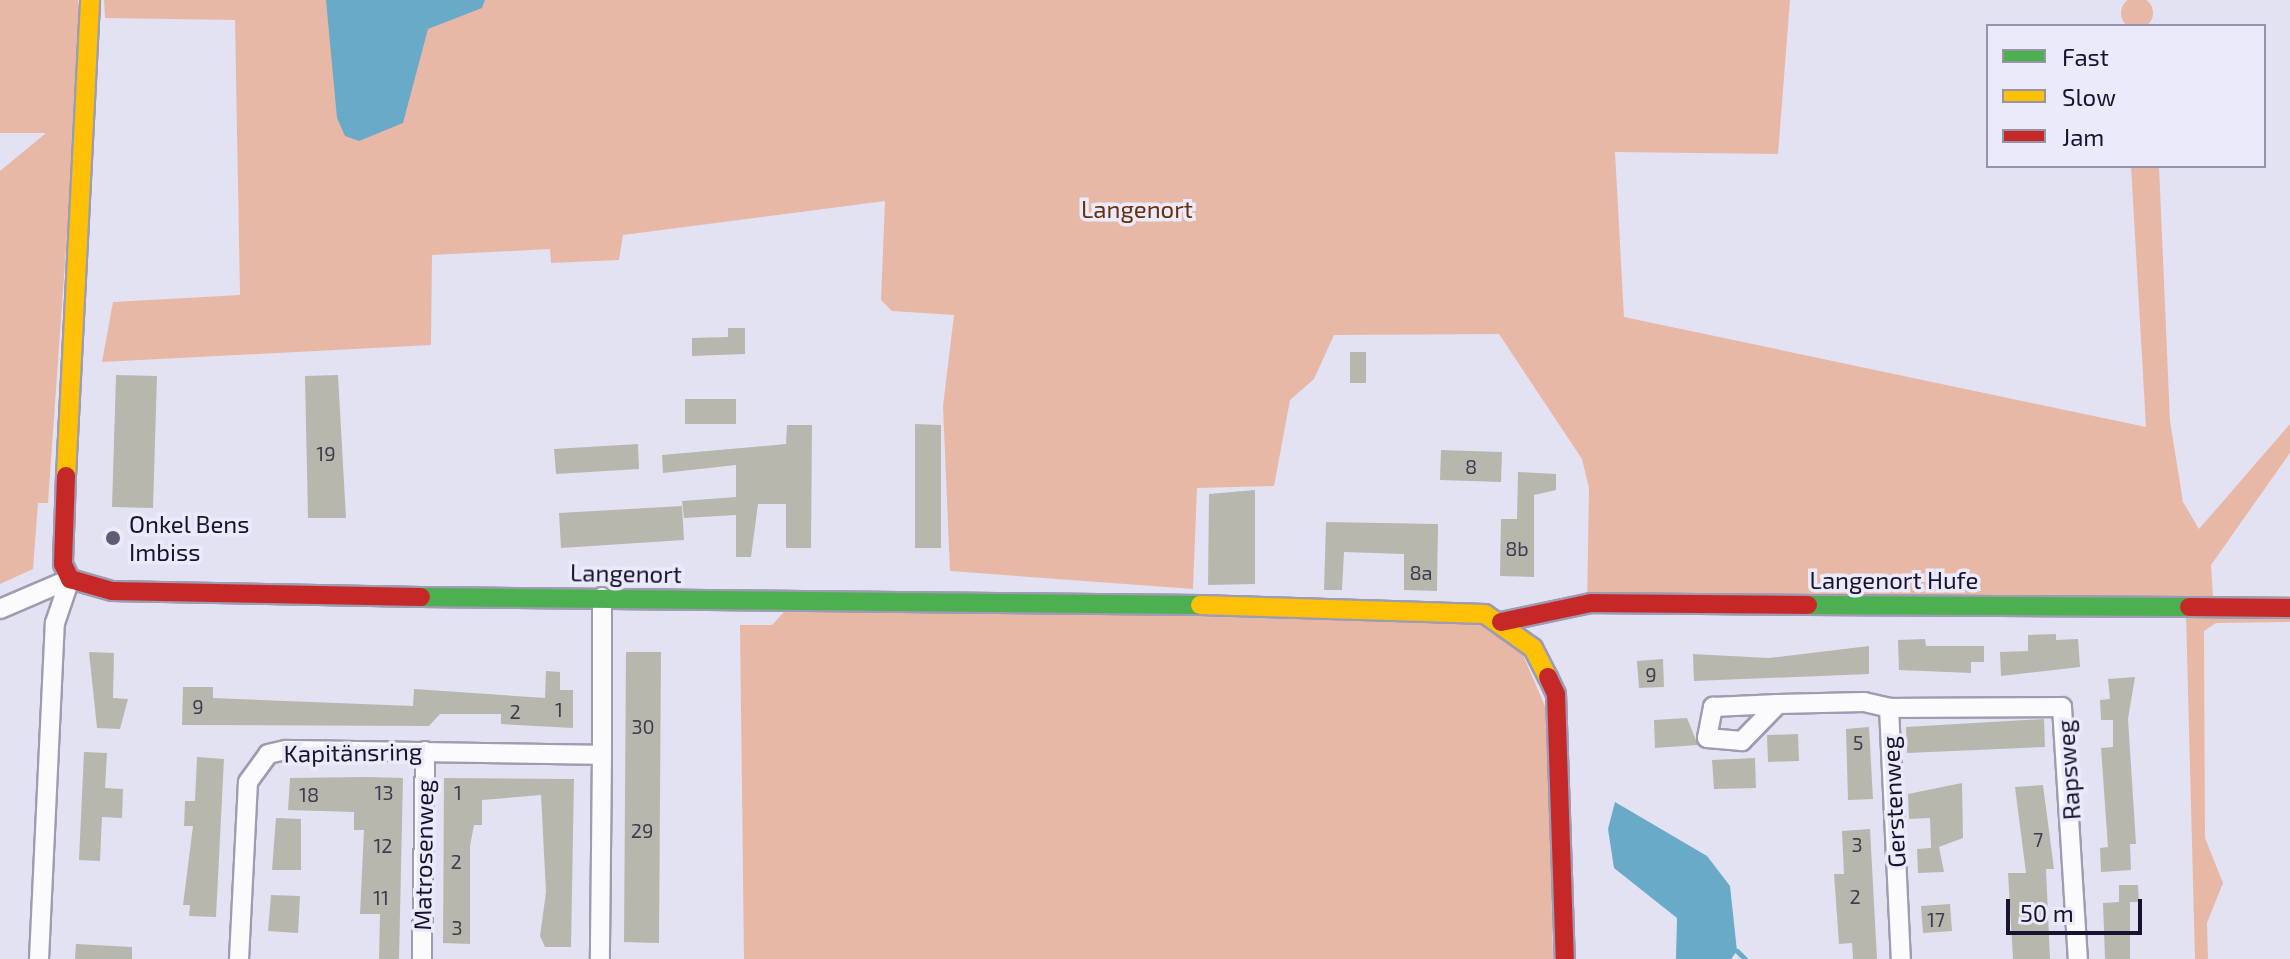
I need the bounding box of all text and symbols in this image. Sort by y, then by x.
legend [1986,24,2266,168]
text: Fast [2062,42,2109,71]
text: Slow [2062,82,2116,111]
text: Jam [2062,122,2104,151]
park label: Langenort [1081,195,1193,223]
house number: 19 [316,441,336,465]
house number: 8 [1465,454,1477,478]
place label: Onkel Bens Imbiss [129,510,250,566]
marker: Onkel Bens Imbiss [104,529,122,547]
house number: 8b [1505,536,1529,560]
street label: Langenort [570,558,682,588]
house number: 8a [1409,560,1433,584]
street label: Langenort Hufe [1810,566,1978,594]
house number: 9 [1645,662,1657,686]
house number: 9 [192,694,204,718]
house number: 1 [555,697,563,721]
house number: 2 [509,699,521,723]
house number: 30 [631,714,655,738]
street label: Rapsweg [2050,719,2086,821]
house number: 5 [1853,730,1863,754]
street label: Gerstenweg [1875,735,1911,869]
street label: Kapitänsring [283,736,423,768]
street label: Matrosenweg [407,779,439,931]
house number: 13 [374,780,394,804]
house number: 1 [454,780,462,804]
house number: 18 [299,782,319,806]
house number: 29 [631,818,653,842]
house number: 7 [2033,827,2043,851]
house number: 3 [1851,832,1863,856]
house number: 12 [373,833,393,857]
house number: 2 [450,849,462,873]
scale bar [2010,883,2146,933]
house number: 2 [1849,884,1861,908]
house number: 11 [373,885,389,909]
text: 50 m [2020,898,2074,927]
house number: 17 [1927,907,1945,931]
house number: 3 [451,915,463,939]

